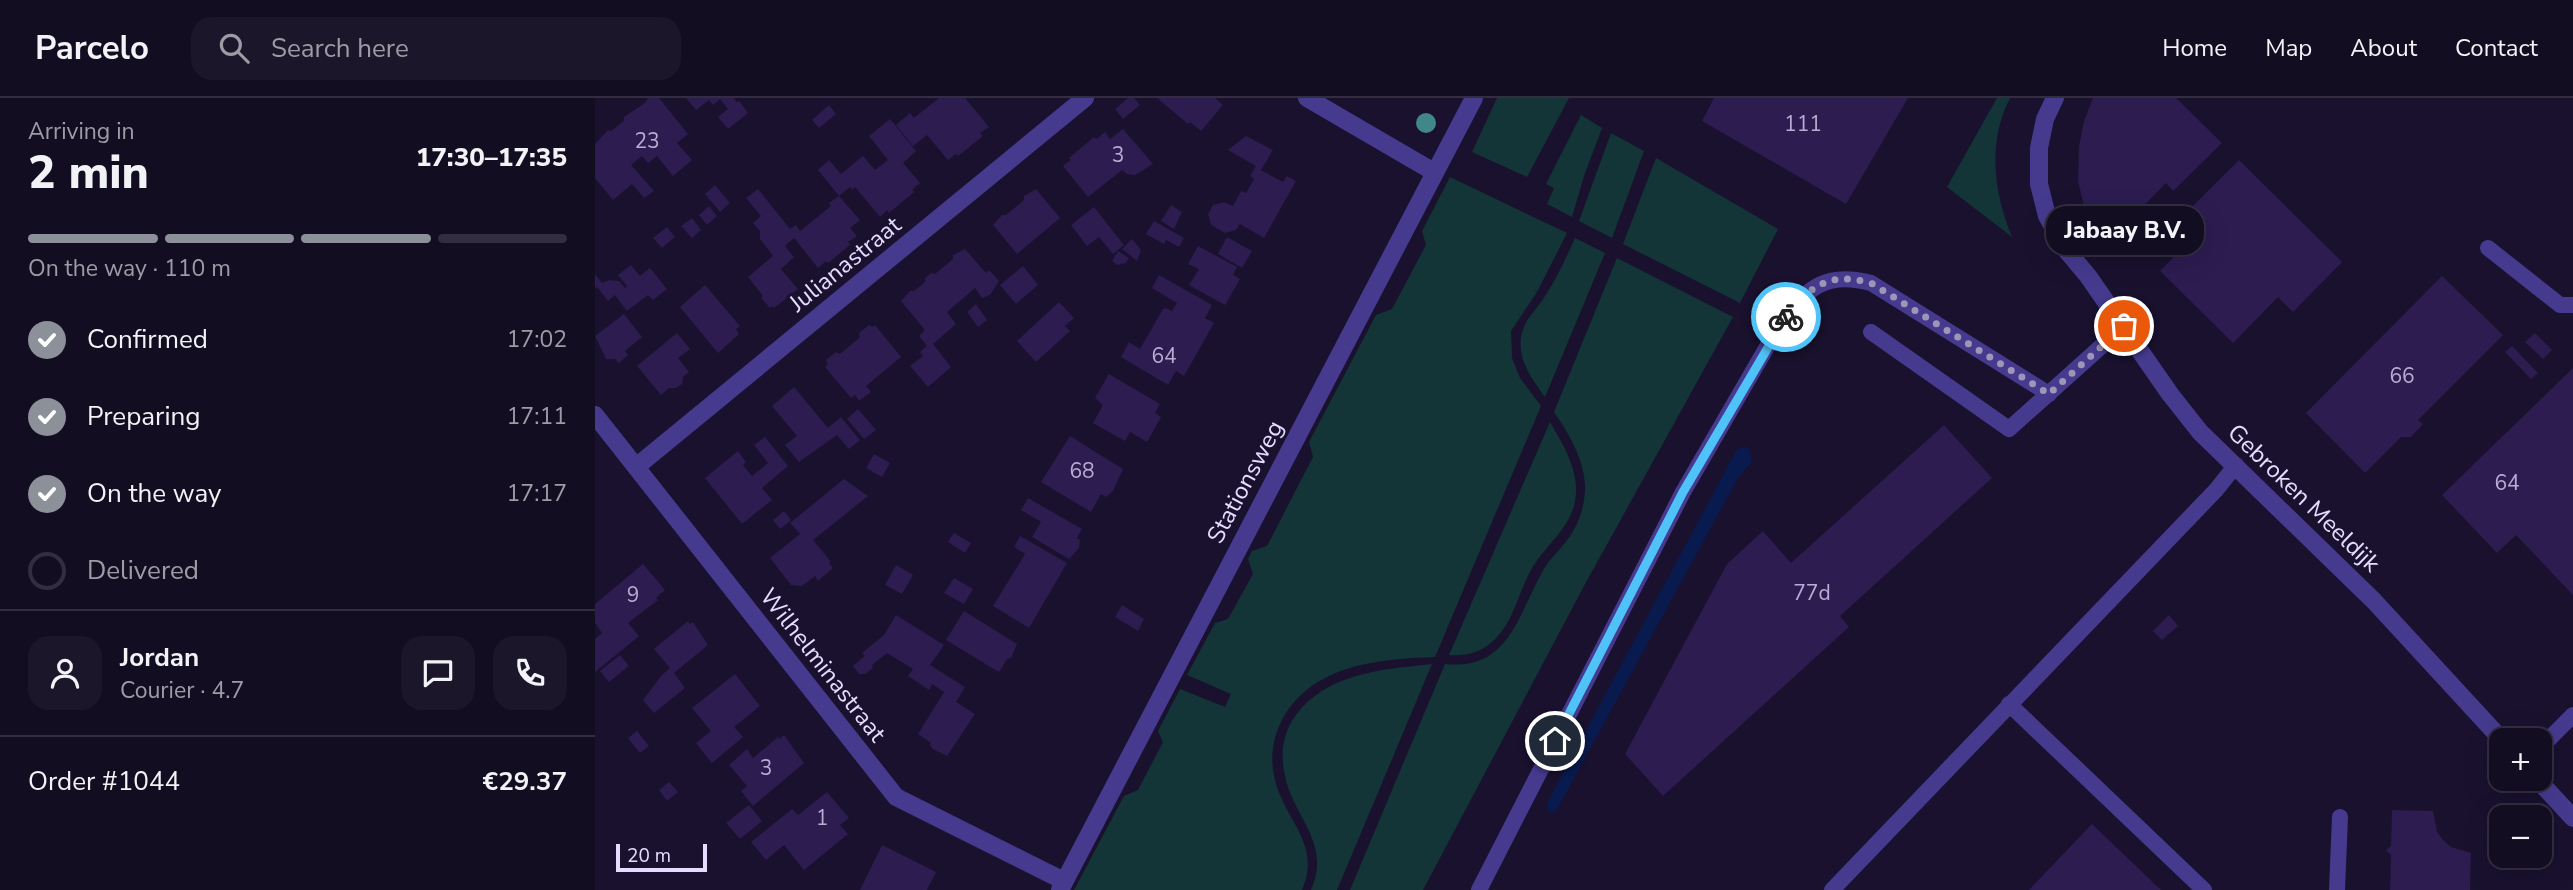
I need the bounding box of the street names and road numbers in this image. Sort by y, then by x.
street label: Julianastraat [782,209,908,320]
street label: Stationsweg [1199,415,1291,549]
street label: Gebroken Meeldijk [2221,417,2388,580]
street label: Wilhelminastraat [753,581,894,749]

